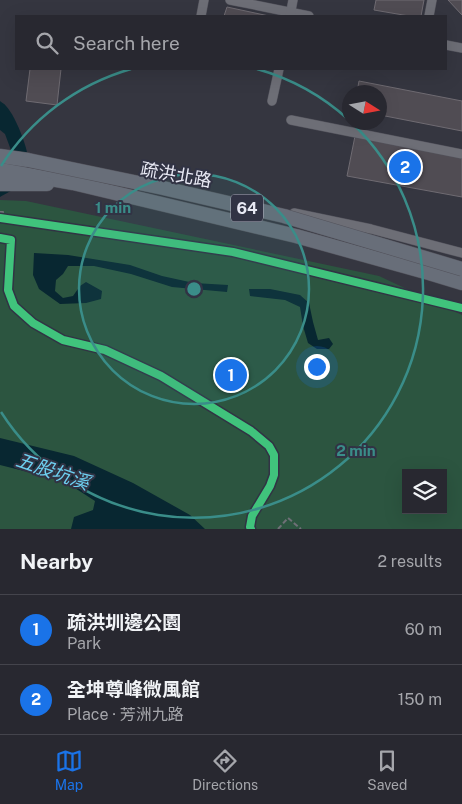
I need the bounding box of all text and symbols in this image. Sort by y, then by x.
search box [15,15,447,70]
icon: search [33,29,61,57]
text: Search here [73,32,180,54]
north arrow [342,85,387,130]
pin: 2 [389,148,421,186]
street label: 疏洪北路 [139,158,213,191]
road number: 64 [231,194,263,222]
text: 1 min [95,199,131,216]
centre of rings [185,280,203,298]
your location [304,354,330,380]
pin: 1 [215,356,247,394]
text: 2 min [336,442,376,459]
water label: 五股坑溪 [13,448,95,495]
map controls [402,469,447,514]
button: layers [402,469,447,514]
text: Nearby [20,549,93,574]
text: 2 results [377,552,442,571]
text: 疏洪圳邊公園 [67,611,181,633]
text: 1 [33,620,39,639]
text: 60 m [405,620,442,639]
text: Park [67,634,101,653]
text: 全坤尊峰微風館 [67,678,200,700]
text: 2 [31,690,41,709]
text: 150 m [398,690,442,709]
text: Place · 芳洲九路 [67,705,184,724]
tab: Map [55,747,83,793]
tab: Directions [192,747,258,793]
tab: Saved [367,747,407,793]

